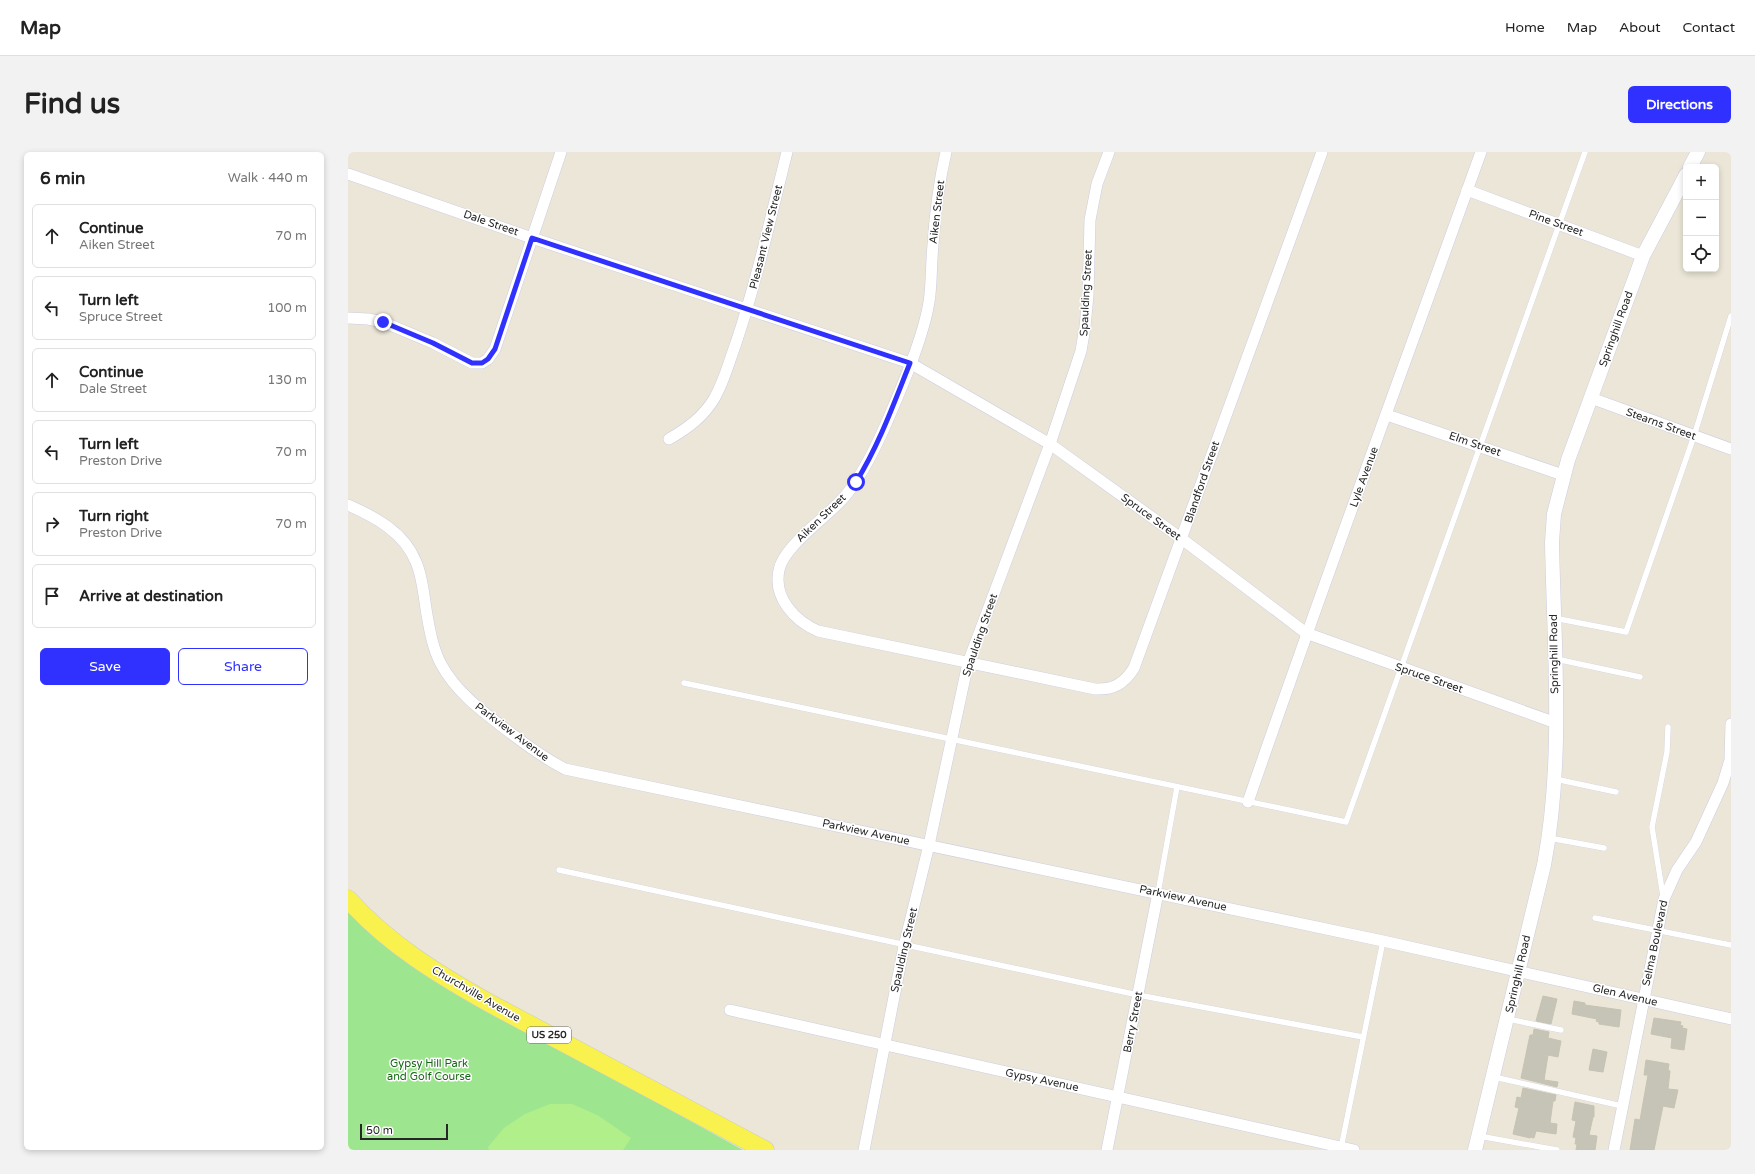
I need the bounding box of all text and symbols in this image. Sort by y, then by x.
text: Map [20,17,61,39]
text: Home [1505,19,1545,36]
text: Map [1567,19,1597,36]
text: About [1619,19,1661,36]
text: Contact [1683,19,1735,36]
button: Directions [1628,86,1731,123]
text: Find us [24,87,120,121]
map controls [1683,164,1719,272]
button: + [1683,164,1719,200]
text: 6 min [40,168,85,189]
text: Walk · 440 m [228,170,308,186]
street label: Aiken Street [927,179,947,245]
street label: Pleasant View Street [747,184,785,290]
button: − [1683,200,1719,236]
street label: Dale Street [462,207,520,239]
street label: Pine Street [1527,207,1585,239]
text: Continue [79,219,143,237]
icon: ahead [41,225,63,247]
text: 70 m [275,228,307,244]
button: locate [1683,236,1719,272]
text: Aiken Street [79,237,155,253]
street label: Spaulding Street [1077,249,1095,337]
street label: Springhill Road [1596,289,1636,369]
text: Turn left [79,291,139,309]
icon: left [41,297,63,319]
text: 100 m [267,300,307,316]
text: Spruce Street [79,309,163,325]
route end [374,313,392,331]
text: Continue [79,363,143,381]
icon: ahead [41,369,63,391]
text: 130 m [267,372,307,388]
text: Dale Street [79,381,147,397]
street label: Stearns Street [1624,405,1698,443]
street label: Elm Street [1447,429,1503,459]
text: Turn left [79,435,139,453]
street label: Blandford Street [1182,439,1222,525]
icon: left [41,441,63,463]
text: 70 m [275,444,307,460]
street label: Lyle Avenue [1347,445,1381,509]
text: Preston Drive [79,453,162,469]
route start [847,473,865,491]
street label: Aiken Street [793,491,849,545]
street label: Spruce Street [1119,491,1183,543]
text: Turn right [79,507,149,525]
icon: right [41,513,63,535]
text: 70 m [275,516,307,532]
text: Preston Drive [79,525,162,541]
icon: arrive [41,585,63,607]
text: Arrive at destination [79,587,223,605]
street label: Spaulding Street [960,592,1000,678]
street label: Springhill Road [1547,614,1561,694]
button: Save [40,648,170,685]
button: Share [178,648,308,685]
street label: Spruce Street [1393,660,1465,696]
street label: Parkview Avenue [472,700,552,764]
street label: Parkview Avenue [821,816,911,848]
street label: Parkview Avenue [1138,882,1228,914]
street label: Selma Boulevard [1640,899,1670,987]
street label: Spaulding Street [888,906,920,994]
street label: Springhill Road [1503,934,1533,1014]
street label: Churchville Avenue [429,963,523,1025]
street label: Glen Avenue [1591,981,1659,1009]
street label: Berry Street [1121,990,1145,1054]
road number: US 250 [527,1027,571,1043]
park label: Gypsy Hill Park and Golf Course [387,1057,471,1083]
street label: Gypsy Avenue [1004,1066,1080,1094]
scale bar [360,1122,448,1141]
text: 50 m [366,1124,393,1137]

